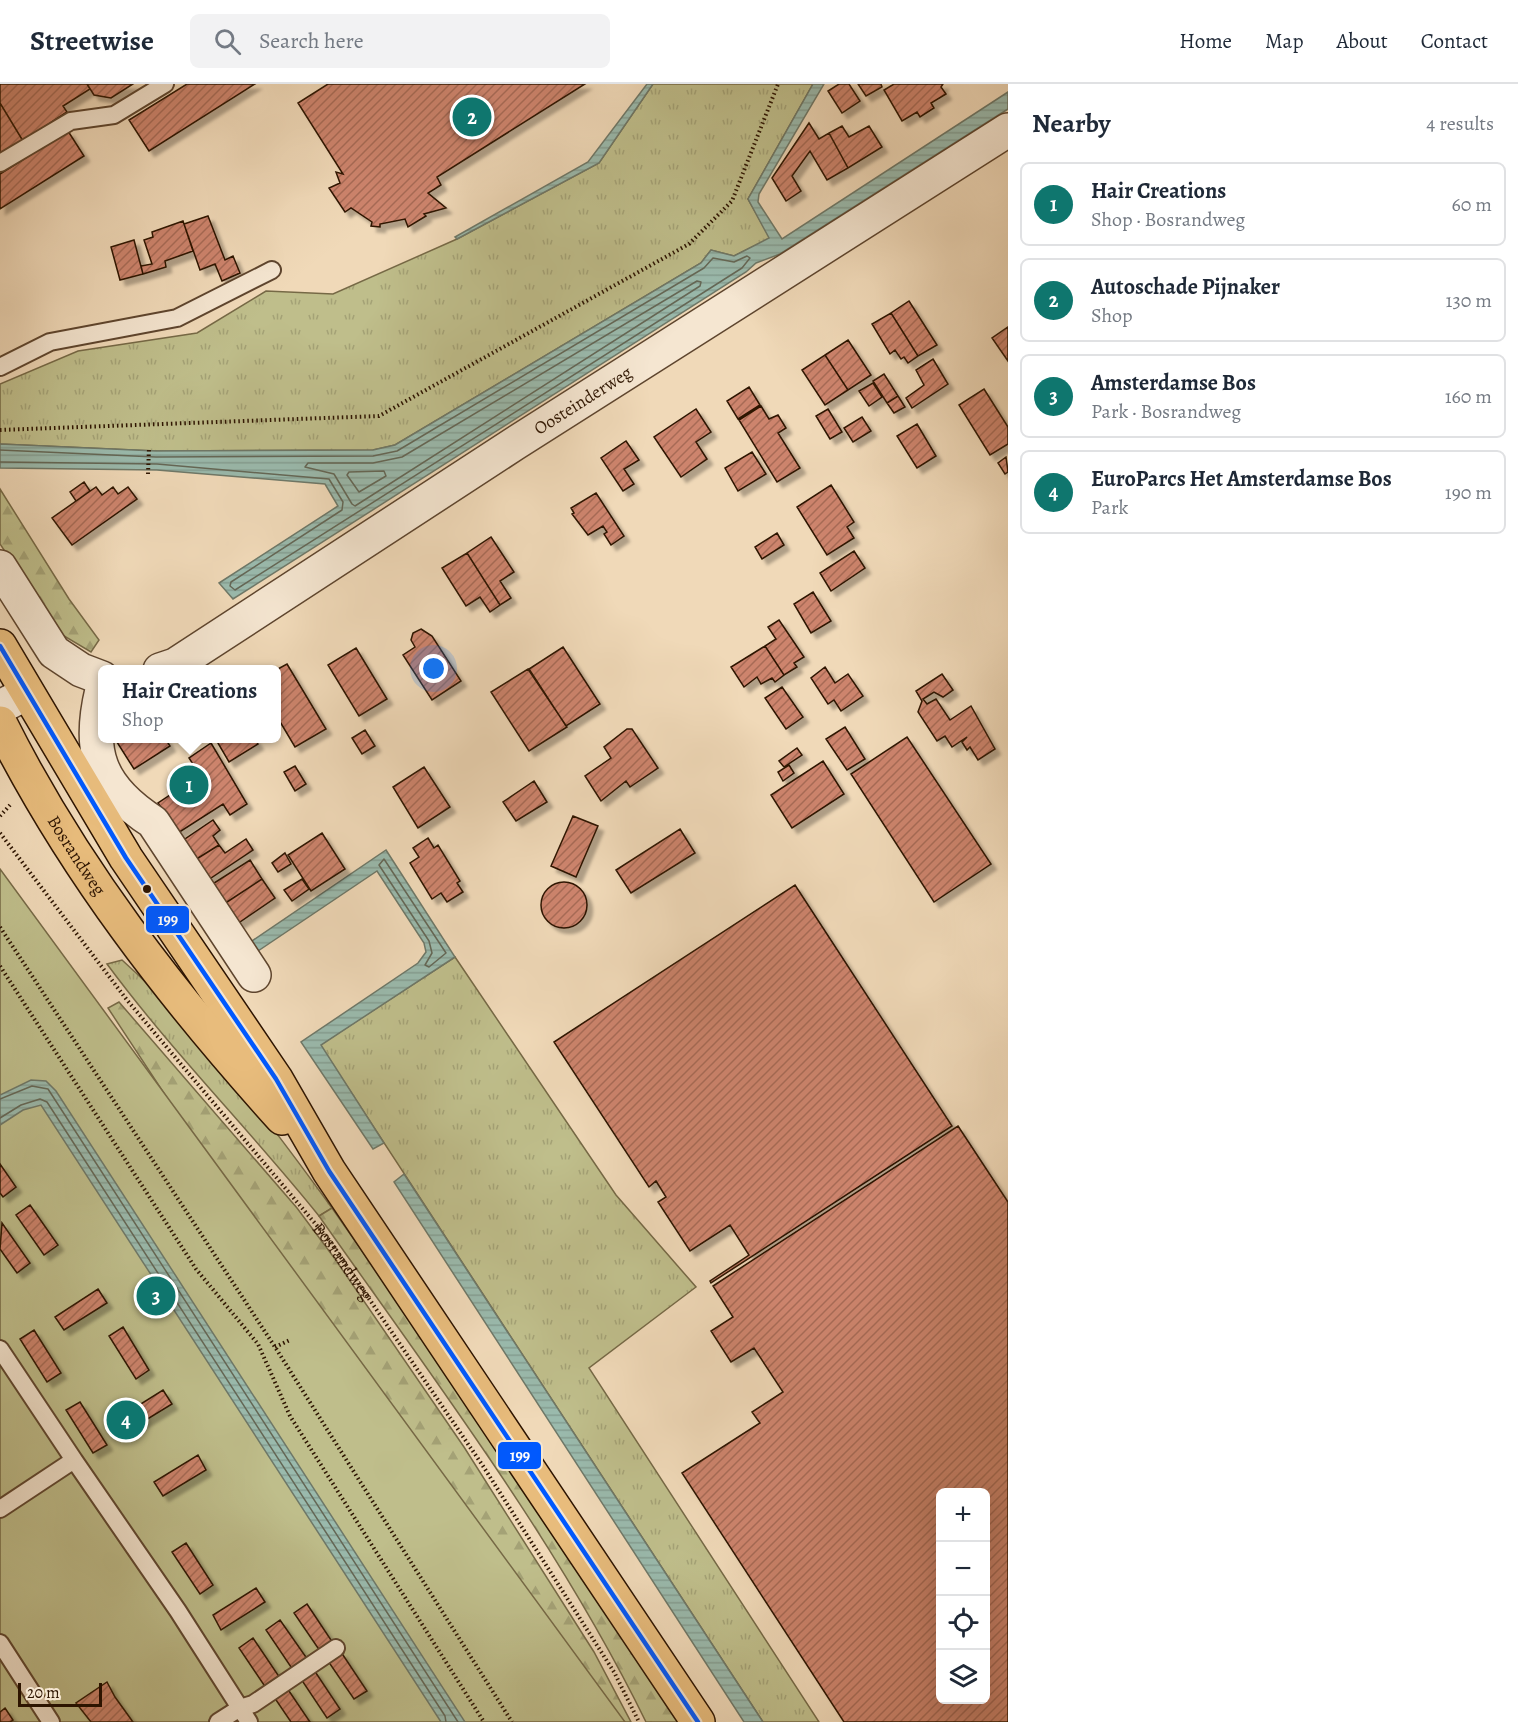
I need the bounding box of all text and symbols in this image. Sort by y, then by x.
search box [190,14,610,68]
text: Streetwise [30,22,154,60]
icon: search [211,25,244,58]
text: Search here [259,26,364,56]
text: Home [1179,27,1232,55]
text: Map [1265,27,1303,55]
text: About [1336,27,1388,55]
text: Contact [1421,27,1488,55]
pin: 2 [452,94,492,140]
text: Nearby [1032,106,1111,141]
text: 4 results [1426,110,1494,137]
text: Hair Creations [1091,176,1226,206]
text: 1 [1050,191,1057,218]
text: 60 m [1452,191,1492,218]
text: Shop · Bosrandweg [1091,206,1245,233]
text: Autoschade Pijnaker [1091,272,1280,302]
text: 2 [1049,287,1058,314]
text: 130 m [1446,287,1492,314]
text: Shop [1091,302,1133,329]
street label: Oosteinderweg [529,360,636,440]
text: Amsterdamse Bos [1091,368,1256,398]
text: 3 [1049,383,1058,410]
text: 160 m [1445,383,1492,410]
text: Park · Bosrandweg [1091,398,1241,425]
text: EuroParcs Het Amsterdamse Bos [1091,464,1392,494]
text: 4 [1049,479,1058,506]
text: 190 m [1445,479,1492,506]
text: Park [1091,494,1129,521]
your location [419,654,448,683]
popup [98,665,281,743]
text: Hair Creations [122,676,257,706]
text: Shop [122,706,163,733]
pin: 1 [170,762,208,808]
street label: Bosrandweg [42,811,111,900]
unlabelled marker [141,883,153,895]
line badge: 199 [145,905,190,934]
text: 199 [158,909,178,931]
street label: Bosrandweg [307,1217,379,1305]
pin: 3 [136,1274,176,1318]
pin: 4 [106,1398,146,1442]
line badge: 199 [497,1441,542,1470]
text: 199 [510,1445,530,1467]
map controls [936,1488,990,1704]
button: + [936,1488,990,1542]
button: − [936,1542,990,1596]
button: locate [936,1596,990,1650]
button: layers [936,1650,990,1704]
scale bar [18,1680,102,1708]
text: 20 m [27,1682,60,1704]

